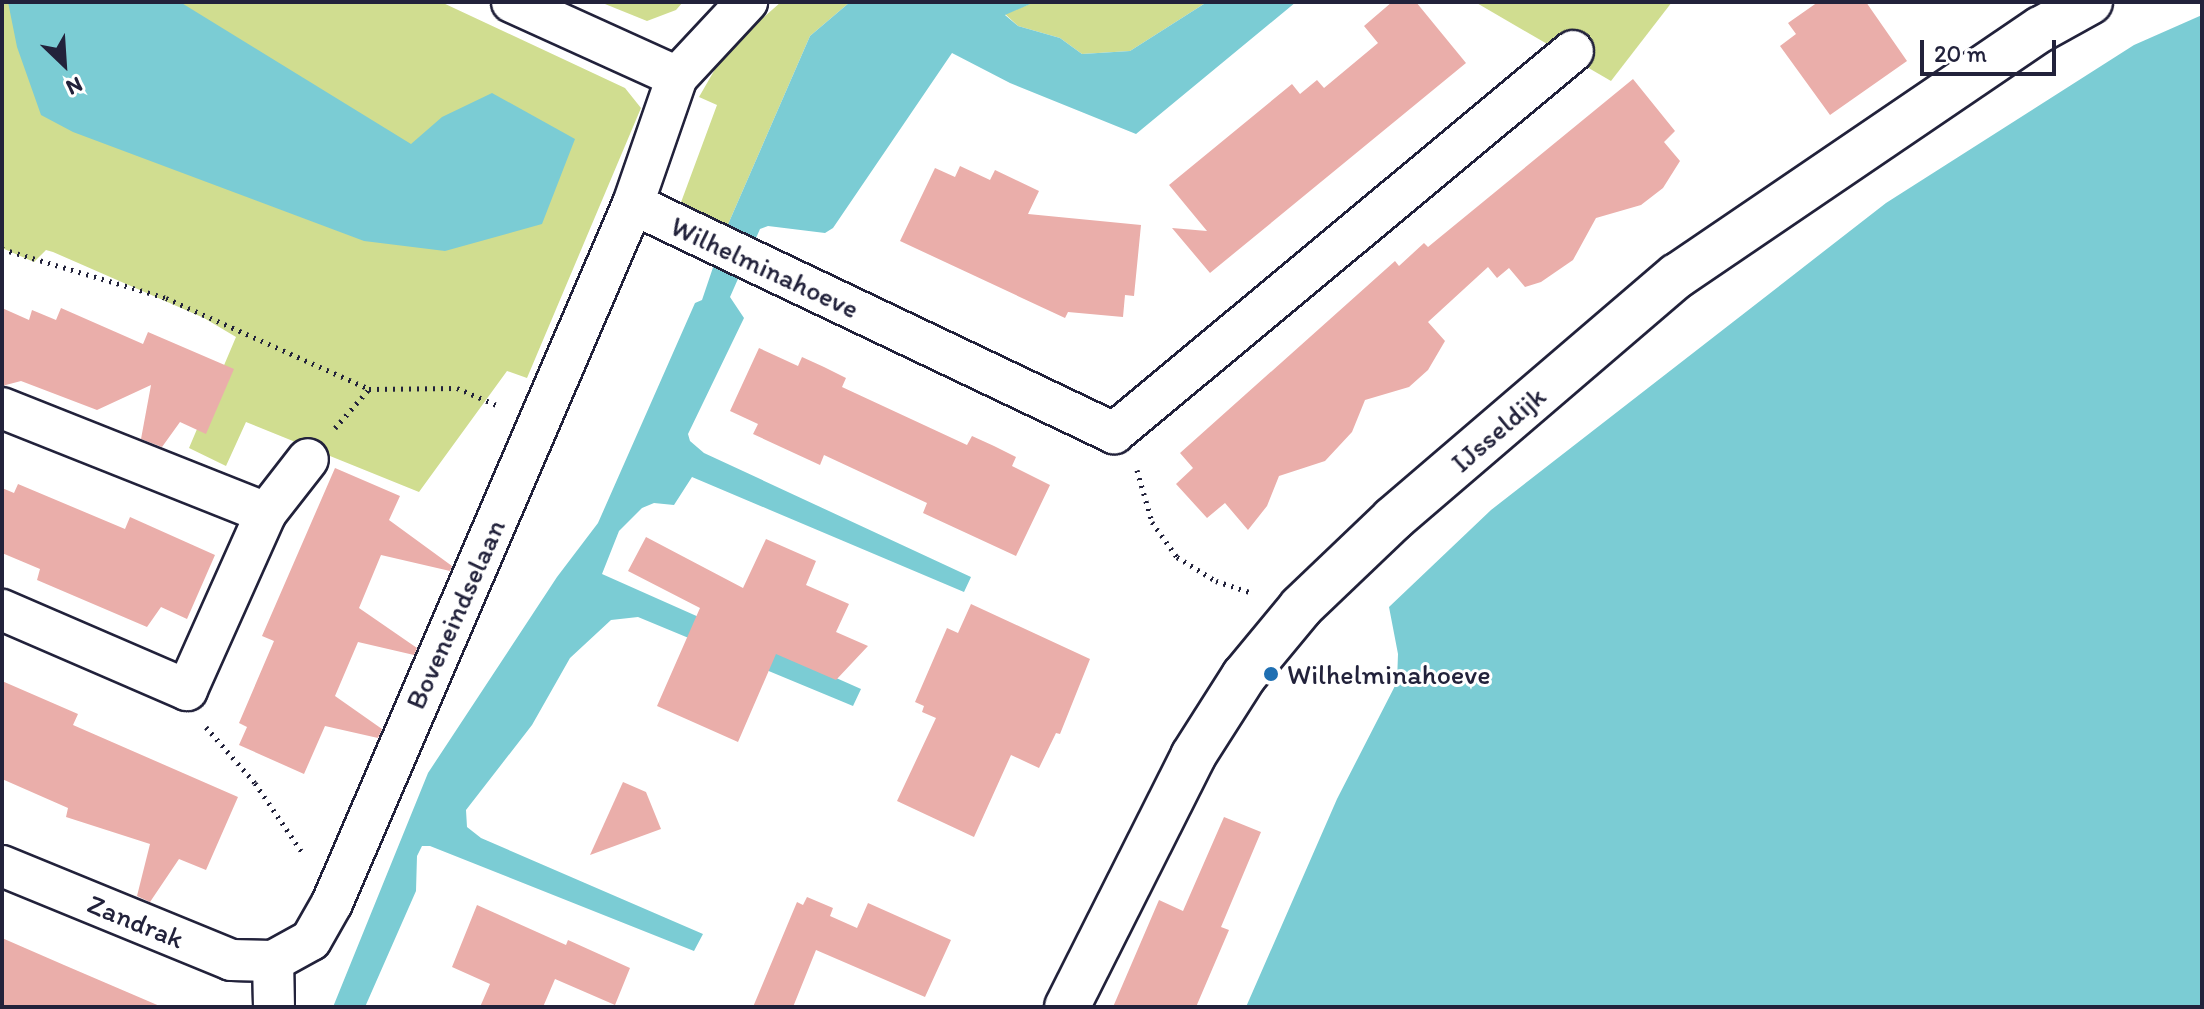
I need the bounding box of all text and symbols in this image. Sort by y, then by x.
north arrow [24,24,104,104]
scale bar [1924,24,2060,74]
text: 20 m [1934,39,1987,68]
text: N [62,71,87,102]
street label: Wilhelminahoeve [666,209,864,325]
street label: IJsseldijk [1444,379,1552,479]
street label: Boveneindselaan [398,514,512,714]
place label: Wilhelminahoeve [1287,657,1491,691]
marker: Wilhelminahoeve [1262,665,1280,683]
street label: Zandrak [83,887,189,955]

